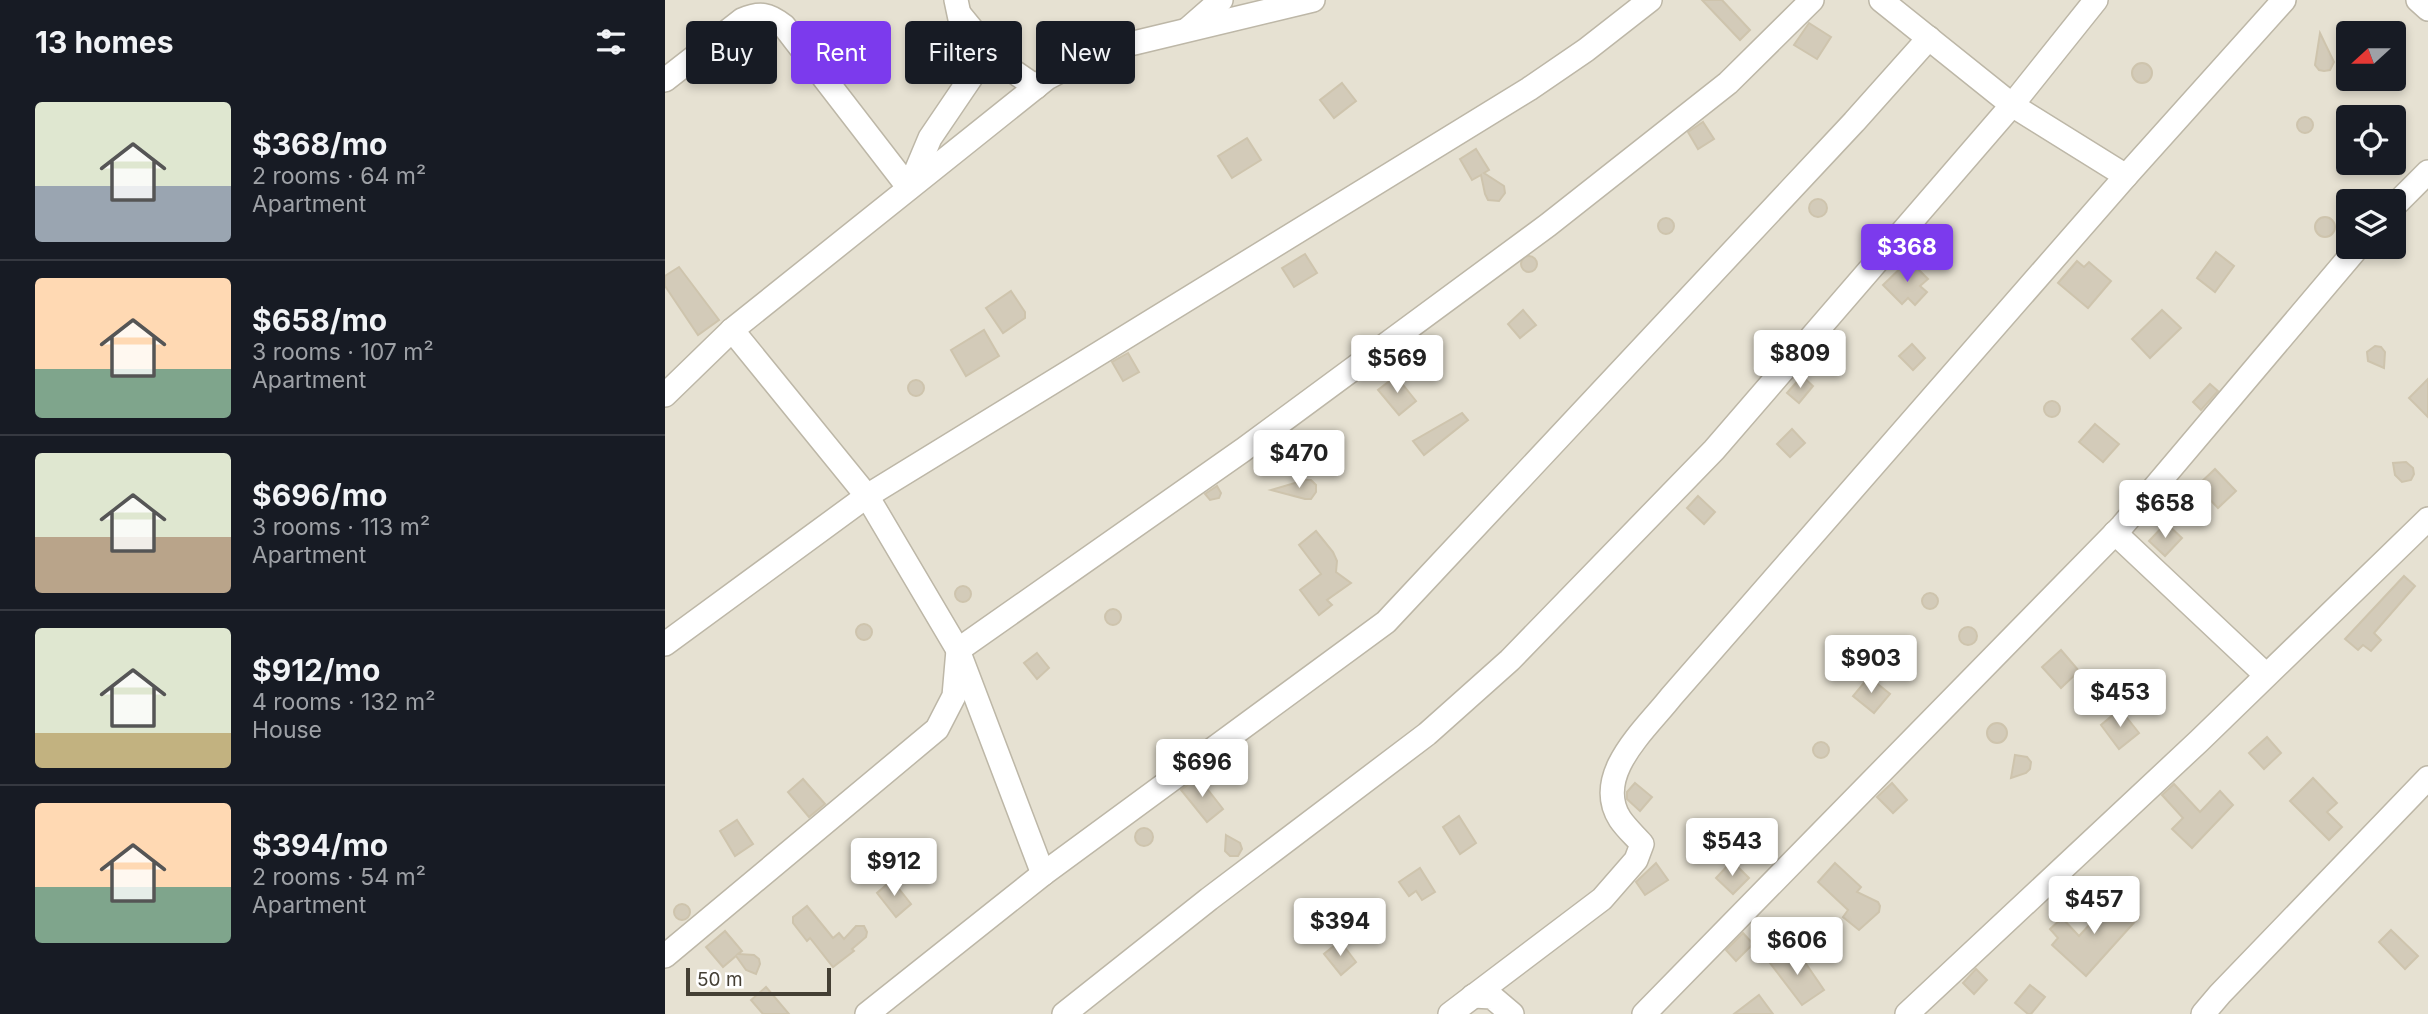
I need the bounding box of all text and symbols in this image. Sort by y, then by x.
chip: Buy [686,21,777,84]
chip: Rent [791,21,891,84]
chip: Filters [905,21,1022,84]
chip: New [1036,21,1135,84]
north arrow [2336,21,2406,91]
map controls [2336,21,2406,259]
icon: filters [592,23,630,61]
text: 13 homes [35,24,174,60]
button: locate [2336,105,2406,175]
text: $368/mo [252,126,387,162]
icon: home [91,130,175,214]
text: 2 rooms · 64 m² [252,162,426,190]
button: layers [2336,189,2406,259]
text: Apartment [252,190,366,218]
pin: $368 [1866,224,1948,284]
text: $368 [1877,233,1937,261]
text: $658/mo [252,302,387,338]
icon: home [91,306,175,390]
pin: $809 [1759,330,1841,390]
pin: $569 [1356,336,1438,395]
text: 3 rooms · 107 m² [252,338,434,366]
text: $809 [1770,339,1830,367]
text: $569 [1367,344,1427,372]
text: Apartment [252,366,366,394]
pin: $470 [1258,430,1340,490]
text: $470 [1269,439,1329,467]
text: $696/mo [252,477,388,513]
pin: $658 [2124,480,2206,540]
icon: home [91,481,175,565]
text: $658 [2135,489,2195,517]
text: 3 rooms · 113 m² [252,513,430,541]
text: Apartment [252,541,366,569]
pin: $903 [1830,636,1912,695]
text: $903 [1841,644,1901,672]
text: $912/mo [252,652,380,688]
icon: home [91,656,175,740]
pin: $453 [2079,670,2161,729]
text: $453 [2090,678,2150,706]
text: 4 rooms · 132 m² [252,688,435,716]
text: House [252,716,322,744]
pin: $696 [1161,740,1243,799]
text: $696 [1172,748,1232,776]
pin: $543 [1691,818,1773,878]
text: $394/mo [252,827,388,863]
text: $543 [1702,827,1762,855]
icon: home [91,831,175,915]
pin: $912 [853,838,935,898]
text: $912 [867,847,921,875]
text: 2 rooms · 54 m² [252,863,426,891]
pin: $457 [2053,876,2135,936]
text: $457 [2065,885,2123,913]
text: Apartment [252,891,366,919]
pin: $394 [1299,898,1381,958]
text: $394 [1310,907,1370,935]
pin: $606 [1756,918,1838,977]
text: $606 [1767,926,1827,954]
scale bar [686,965,831,997]
text: 50 m [697,968,743,991]

